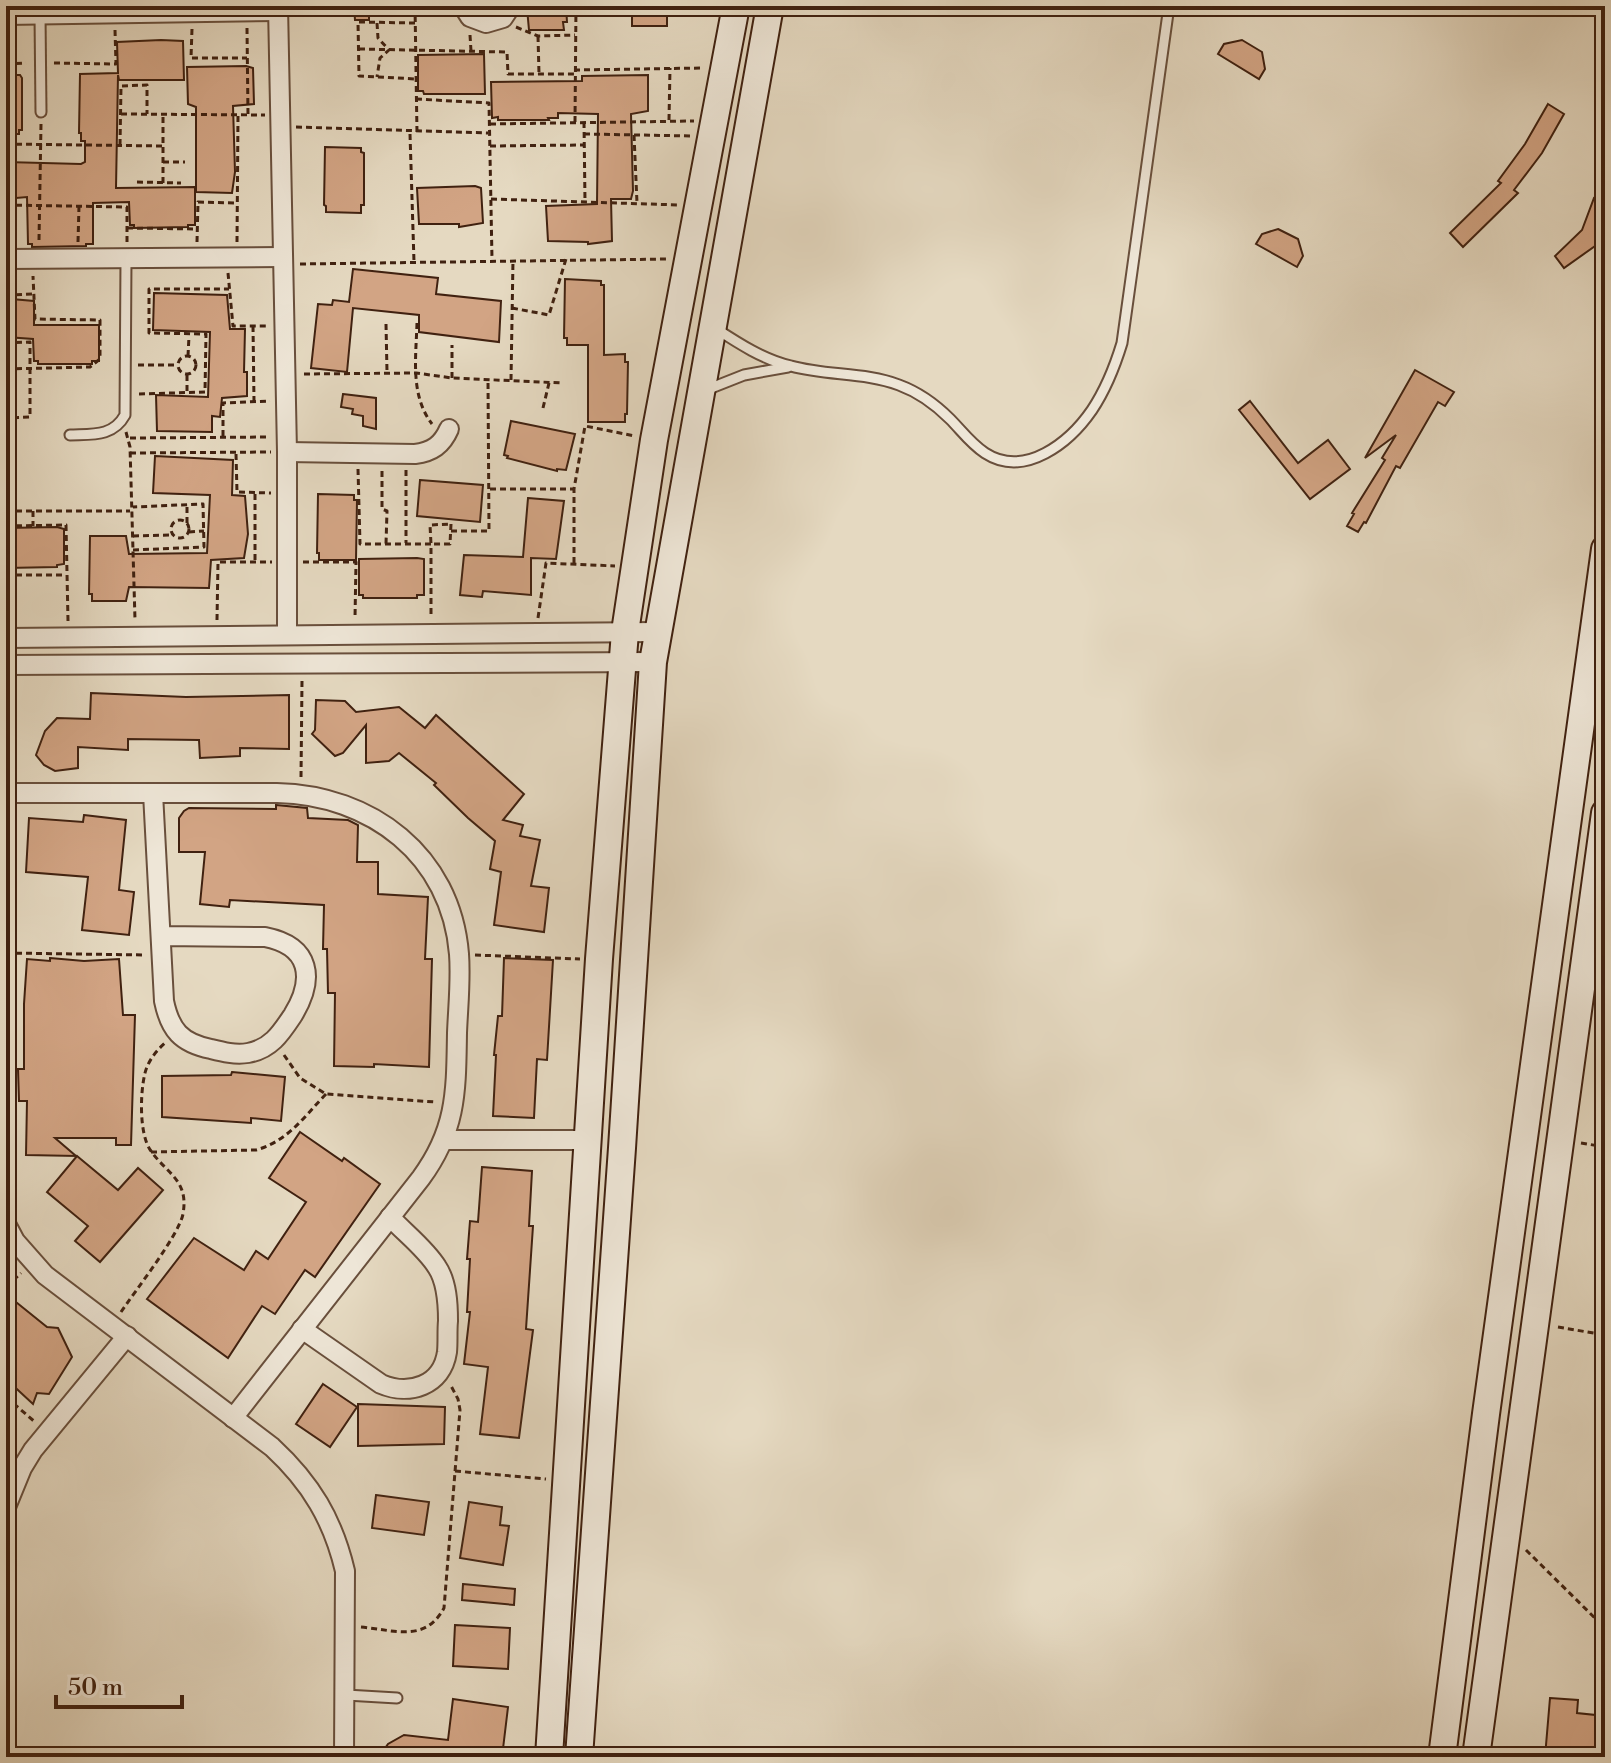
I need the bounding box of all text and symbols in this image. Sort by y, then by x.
scale bar [56,1659,182,1709]
text: 50 m [68,1673,123,1703]

